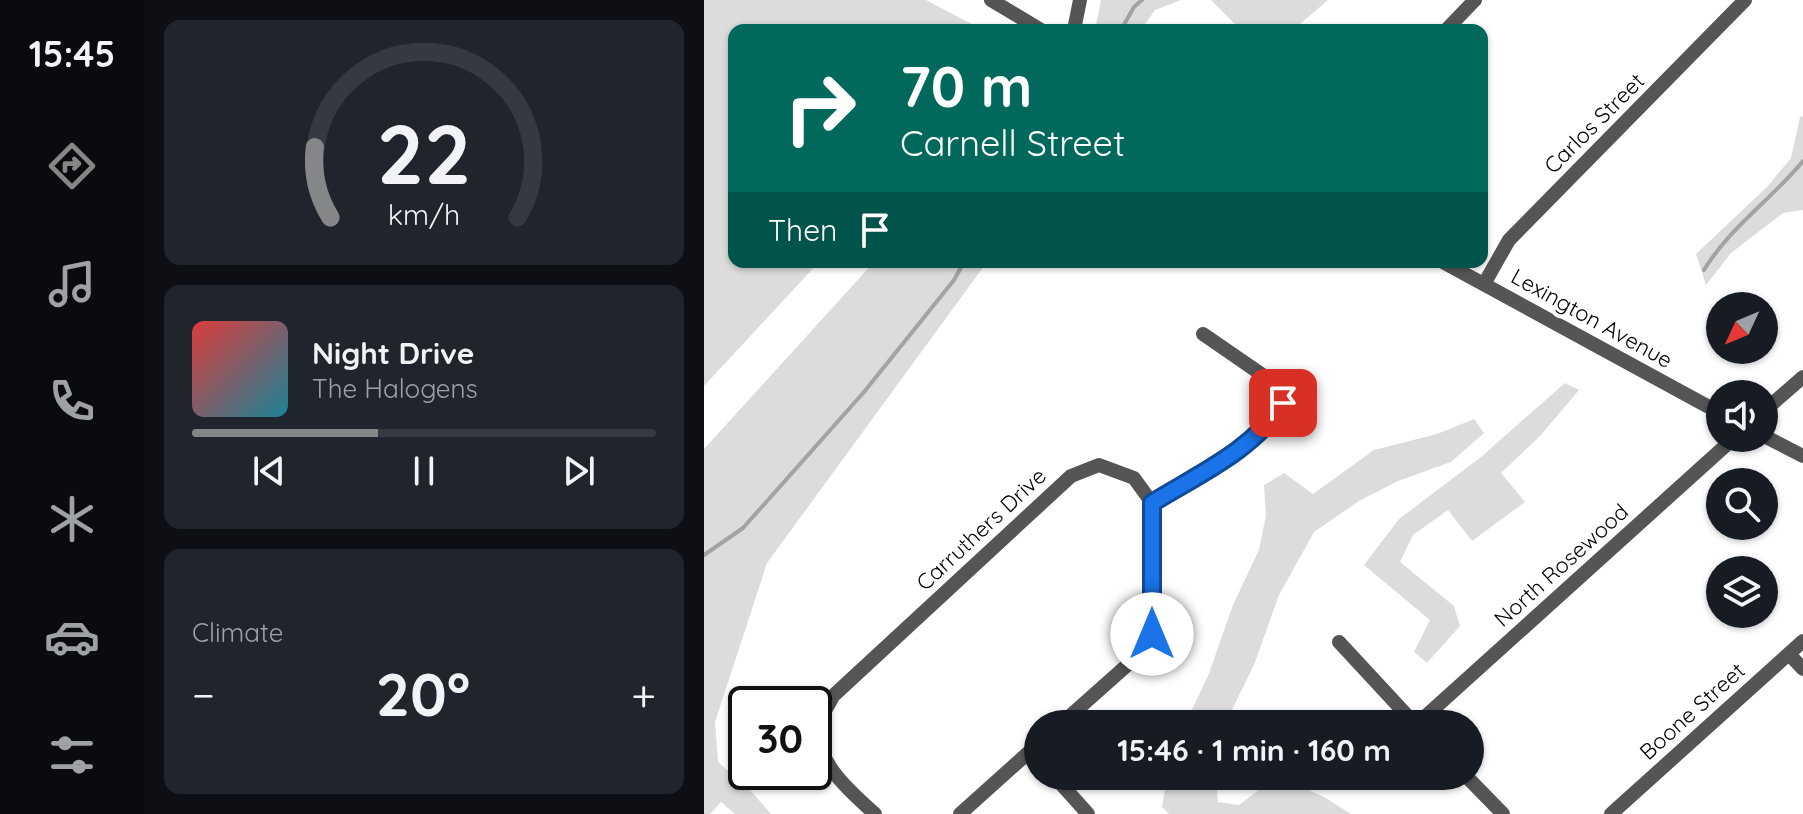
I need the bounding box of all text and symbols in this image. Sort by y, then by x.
text: 15:45 [29,31,115,76]
text: 70 m [900,51,1032,121]
icon: right [768,56,872,160]
street label: Carlos Street [1538,67,1650,179]
text: 22 [377,101,471,205]
text: Carnell Street [900,120,1125,165]
icon: directions [44,138,100,194]
text: km/h [388,197,460,233]
icon: arrive [853,208,897,252]
text: Then [768,211,837,249]
icon: music [44,256,100,312]
street label: Lexington Avenue [1506,262,1678,374]
north arrow [1706,292,1778,364]
map controls [1706,292,1778,628]
text: Night Drive [312,334,474,372]
pin [1249,369,1317,437]
text: The Halogens [312,372,478,405]
icon: phone [44,373,100,429]
button: sound [1706,380,1778,452]
icon: arrive [1261,381,1305,425]
icon: previous [247,449,291,493]
icon: pause [402,449,446,493]
icon: next [557,449,601,493]
street label: Carruthers Drive [910,462,1052,596]
button: search [1706,468,1778,540]
icon: climate [44,491,100,547]
street label: North Rosewood [1488,497,1634,633]
button: layers [1706,556,1778,628]
position arrow [1110,592,1194,676]
icon: car [44,609,100,665]
text: Climate [192,616,283,649]
text: 20° [376,656,470,731]
street label: Boone Street [1634,656,1750,766]
text: − [192,667,215,722]
text: + [631,667,656,722]
speed limit sign: 30 [728,686,832,790]
icon: filters [44,727,100,783]
text: 15:46 · 1 min · 160 m [1117,731,1391,769]

